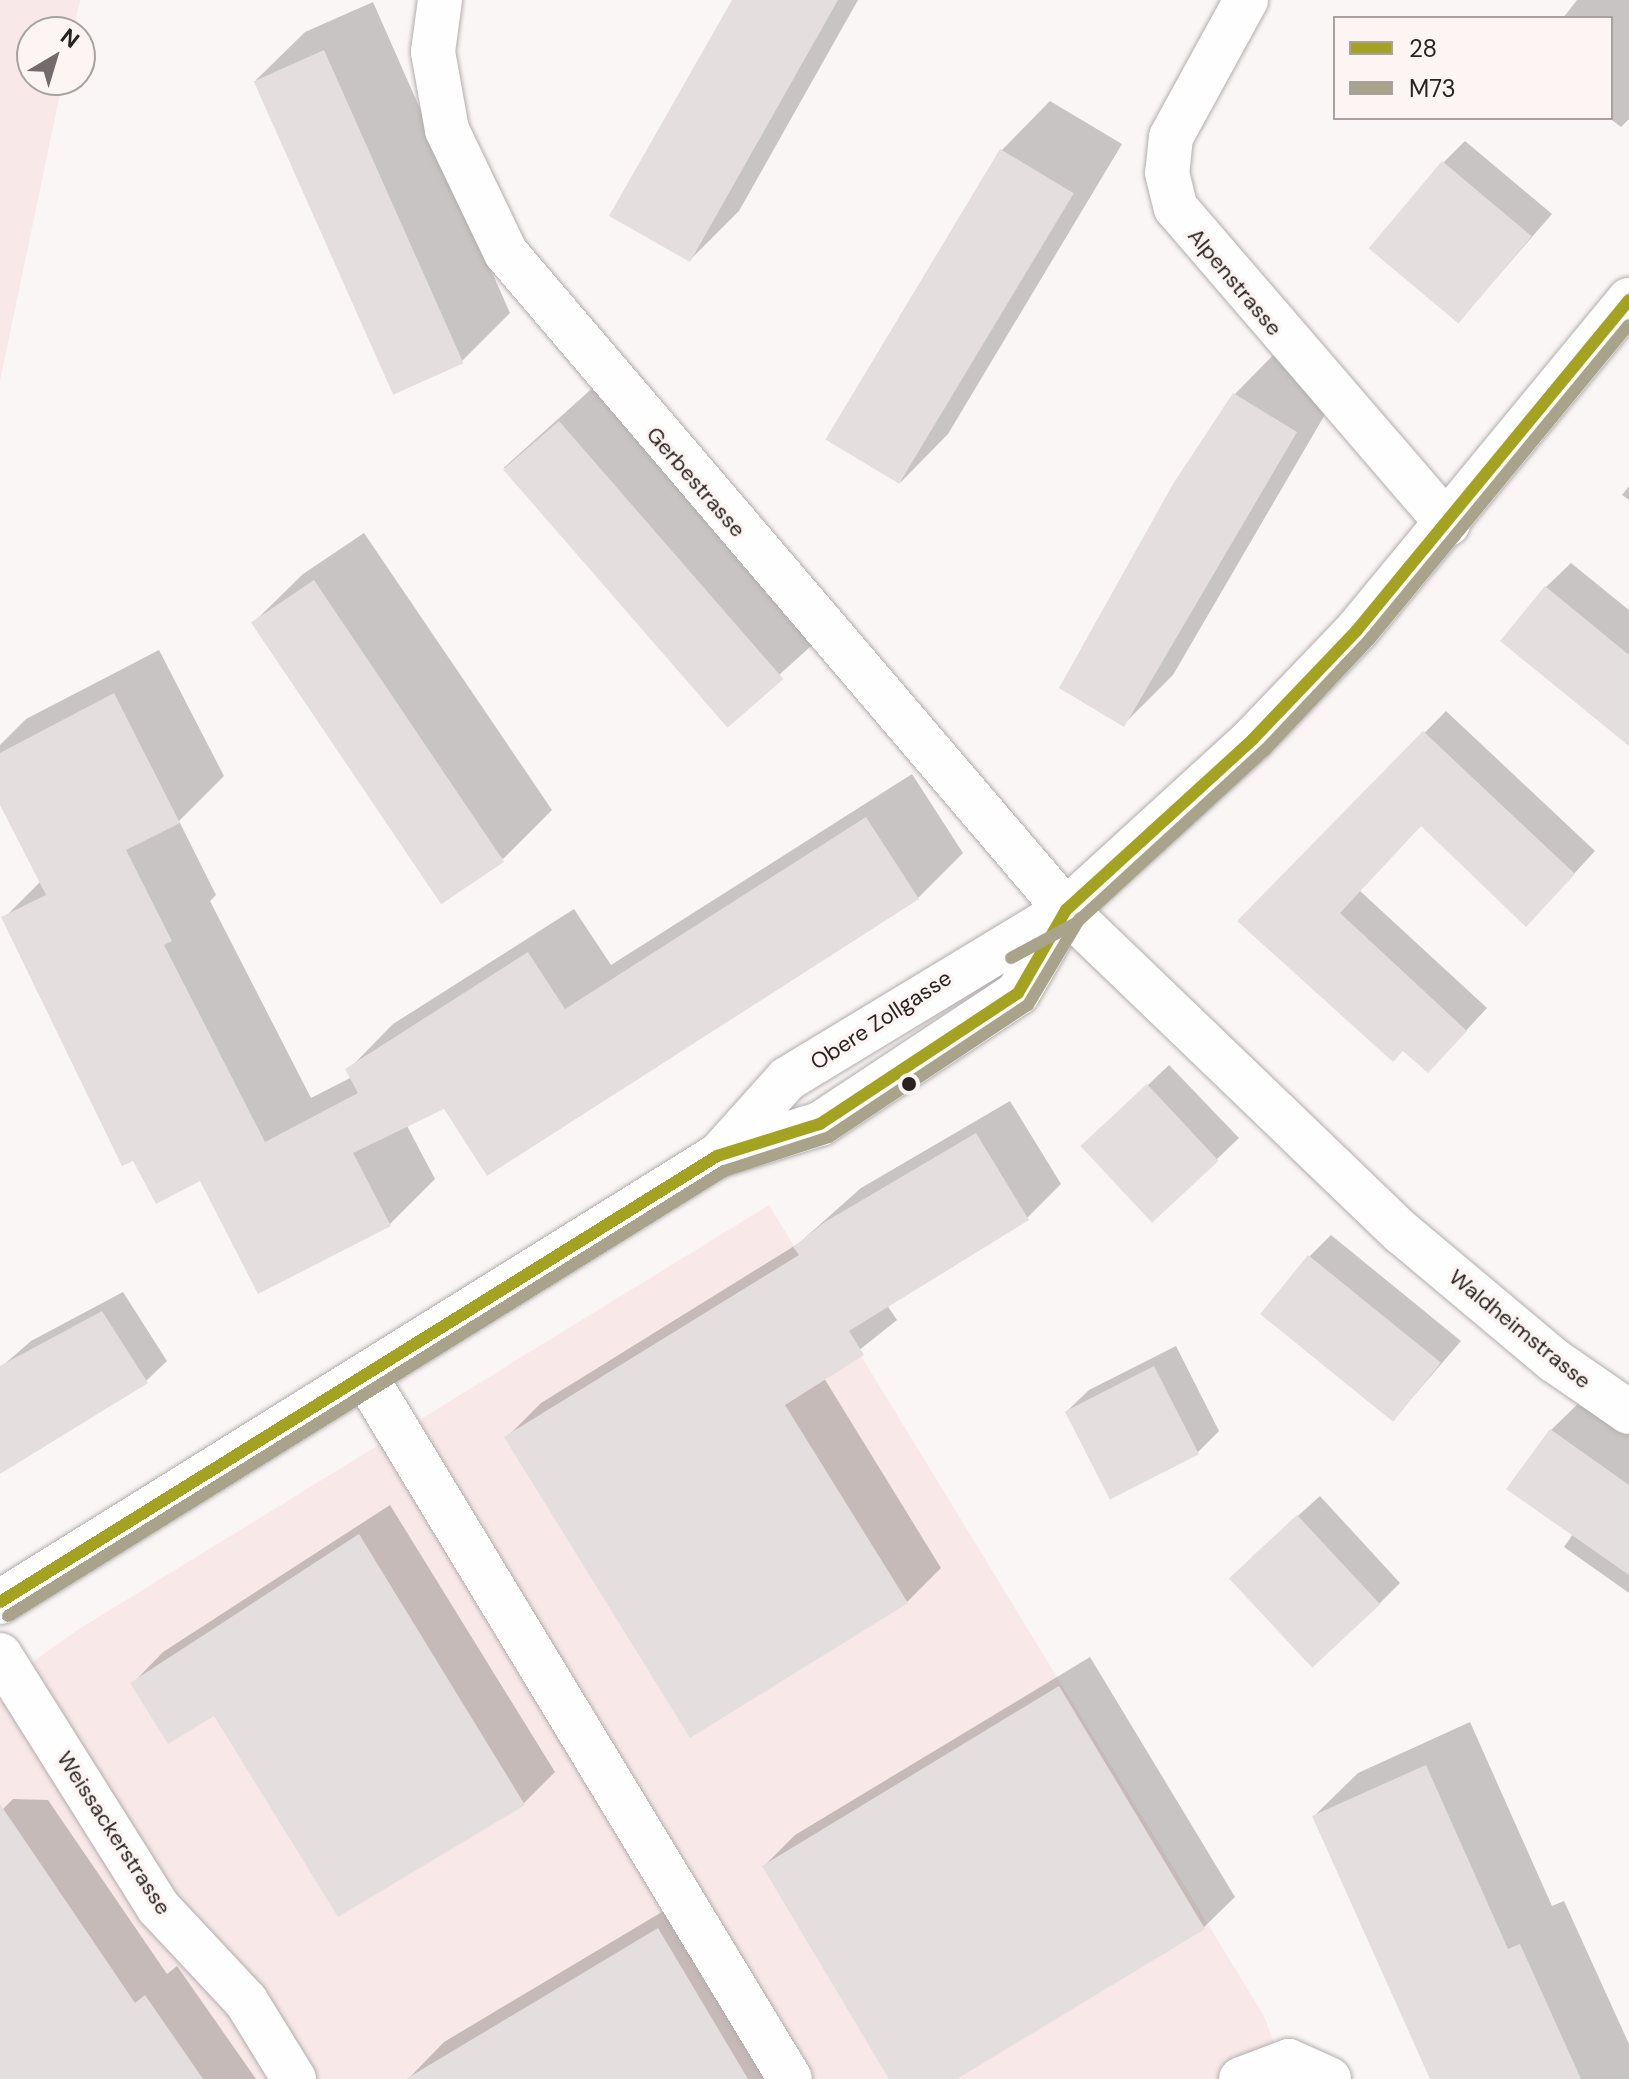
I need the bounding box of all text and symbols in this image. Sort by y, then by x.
north arrow [16,16,96,96]
legend [1333,16,1613,120]
text: N [55,22,85,55]
text: 28 [1409,33,1437,64]
text: M73 [1409,73,1456,104]
street label: Alpenstrasse [1182,223,1288,341]
street label: Gerbestrasse [641,421,751,543]
street label: Obere Zollgasse [805,965,957,1075]
unlabelled marker [901,1076,917,1092]
street label: Waldheimstrasse [1444,1264,1596,1394]
street label: Weissackerstrasse [51,1746,177,1920]

